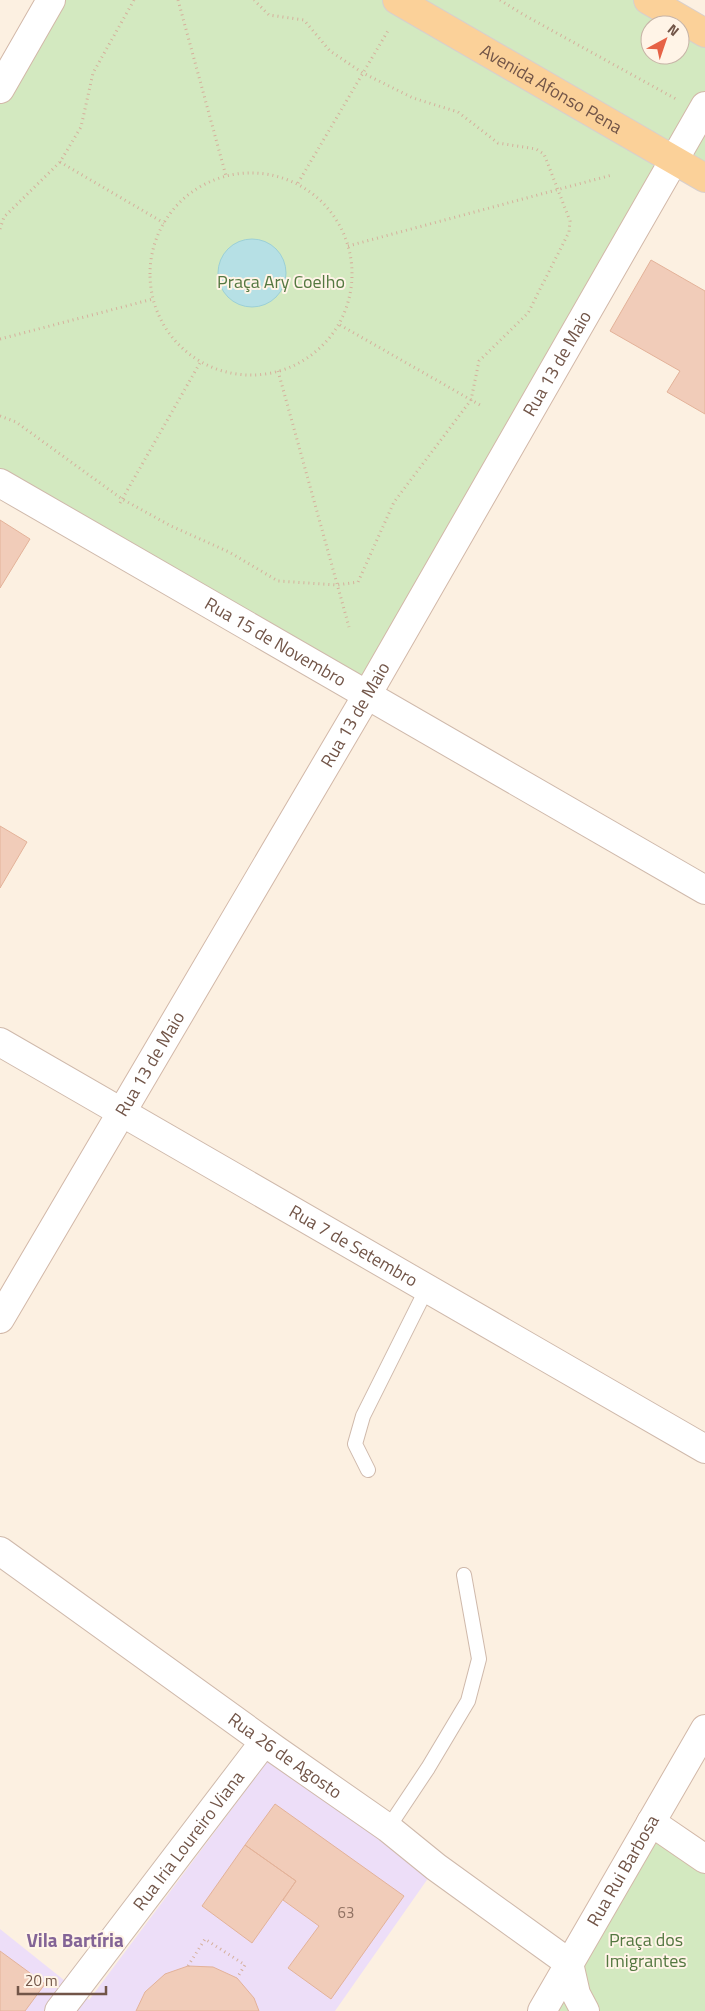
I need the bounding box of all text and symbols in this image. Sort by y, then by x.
north arrow [640,15,690,65]
text: N [663,18,684,41]
street label: Avenida Afonso Pena [475,37,627,140]
park label: Praça Ary Coelho [217,268,345,295]
street label: Rua 13 de Maio [516,305,598,421]
street label: Rua 15 de Novembro [200,590,351,693]
street label: Rua 13 de Maio [313,657,396,772]
street label: Rua 13 de Maio [108,1006,191,1121]
street label: Rua 7 de Setembro [284,1198,423,1293]
street label: Rua 26 de Agosto [223,1706,348,1805]
street label: Rua Iria Loureiro Viana [126,1765,250,1916]
street label: Rua Rui Barbosa [580,1810,666,1931]
house number: 63 [338,1901,354,1924]
district label: Vila Bartíria [26,1925,124,1954]
park label: Praça dos Imigrantes [605,1926,687,1974]
scale bar [18,1964,105,1996]
text: 20 m [25,1969,58,1992]

